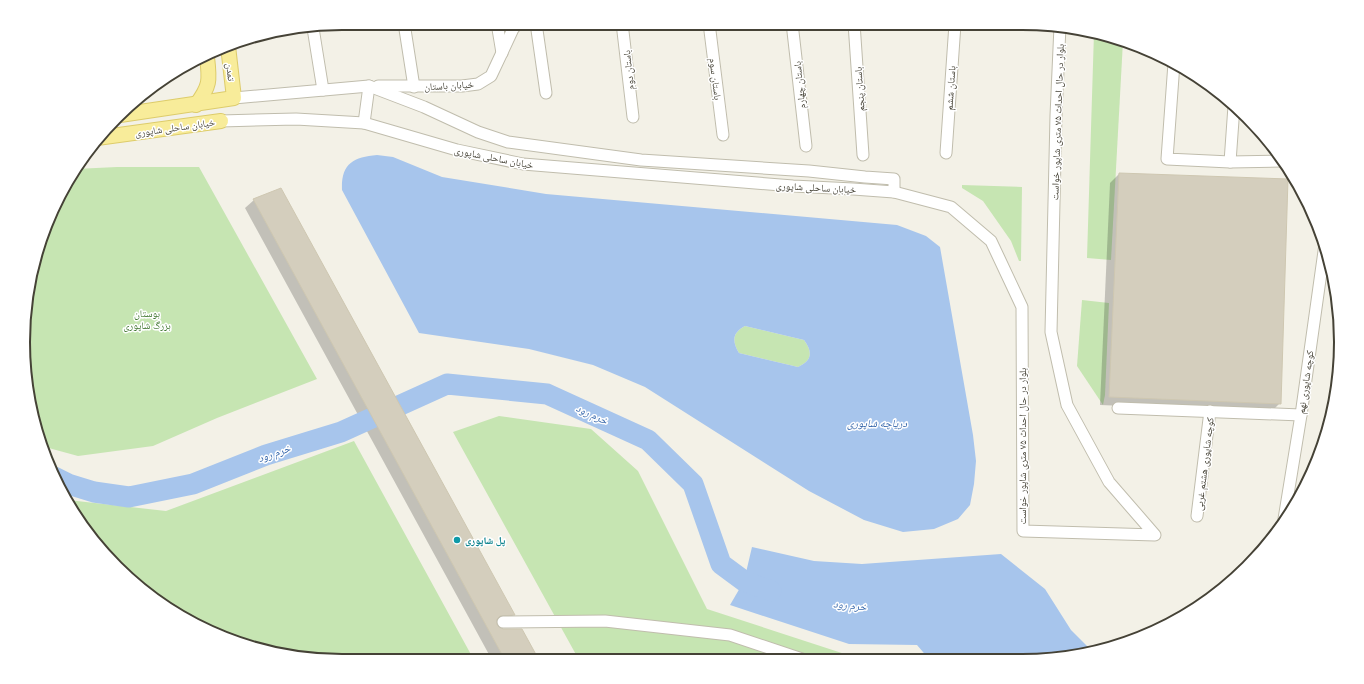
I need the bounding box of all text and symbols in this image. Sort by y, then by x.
street label: بلوار در حال احداث ۷۵ متری شاپور خواست [1049,43,1067,200]
street label: باستان دوم [621,49,638,90]
street label: باستان سوم [705,57,724,101]
street label: باستان چهارم [792,60,809,109]
street label: تمدن [223,62,237,82]
street label: باستان ششم [943,65,960,111]
street label: باستان پنجم [852,66,869,112]
street label: خیابان باستان [424,79,475,93]
street label: خیابان ساحلی شاپوری [134,116,217,140]
street label: خیابان ساحلی شاپوری [453,144,535,172]
street label: خیابان ساحلی شاپوری [775,180,857,196]
park label: بوستان بزرگ شاپوری [123,308,171,332]
street label: کوچه شاپوری نهم [1296,350,1317,415]
street label: بلوار در حال احداث ۷۵ متری شاپور خواست [1017,367,1029,524]
water label: خرم رود [573,401,611,429]
water label: دریاچه شاپوری [847,417,907,430]
street label: کوچه شاپوری هشتم غربی [1193,417,1218,511]
water label: خرم رود [256,442,293,466]
marker: پل شاپوری [452,535,462,545]
place label: پل شاپوری [465,535,506,547]
water label: خرم رود [833,597,868,615]

